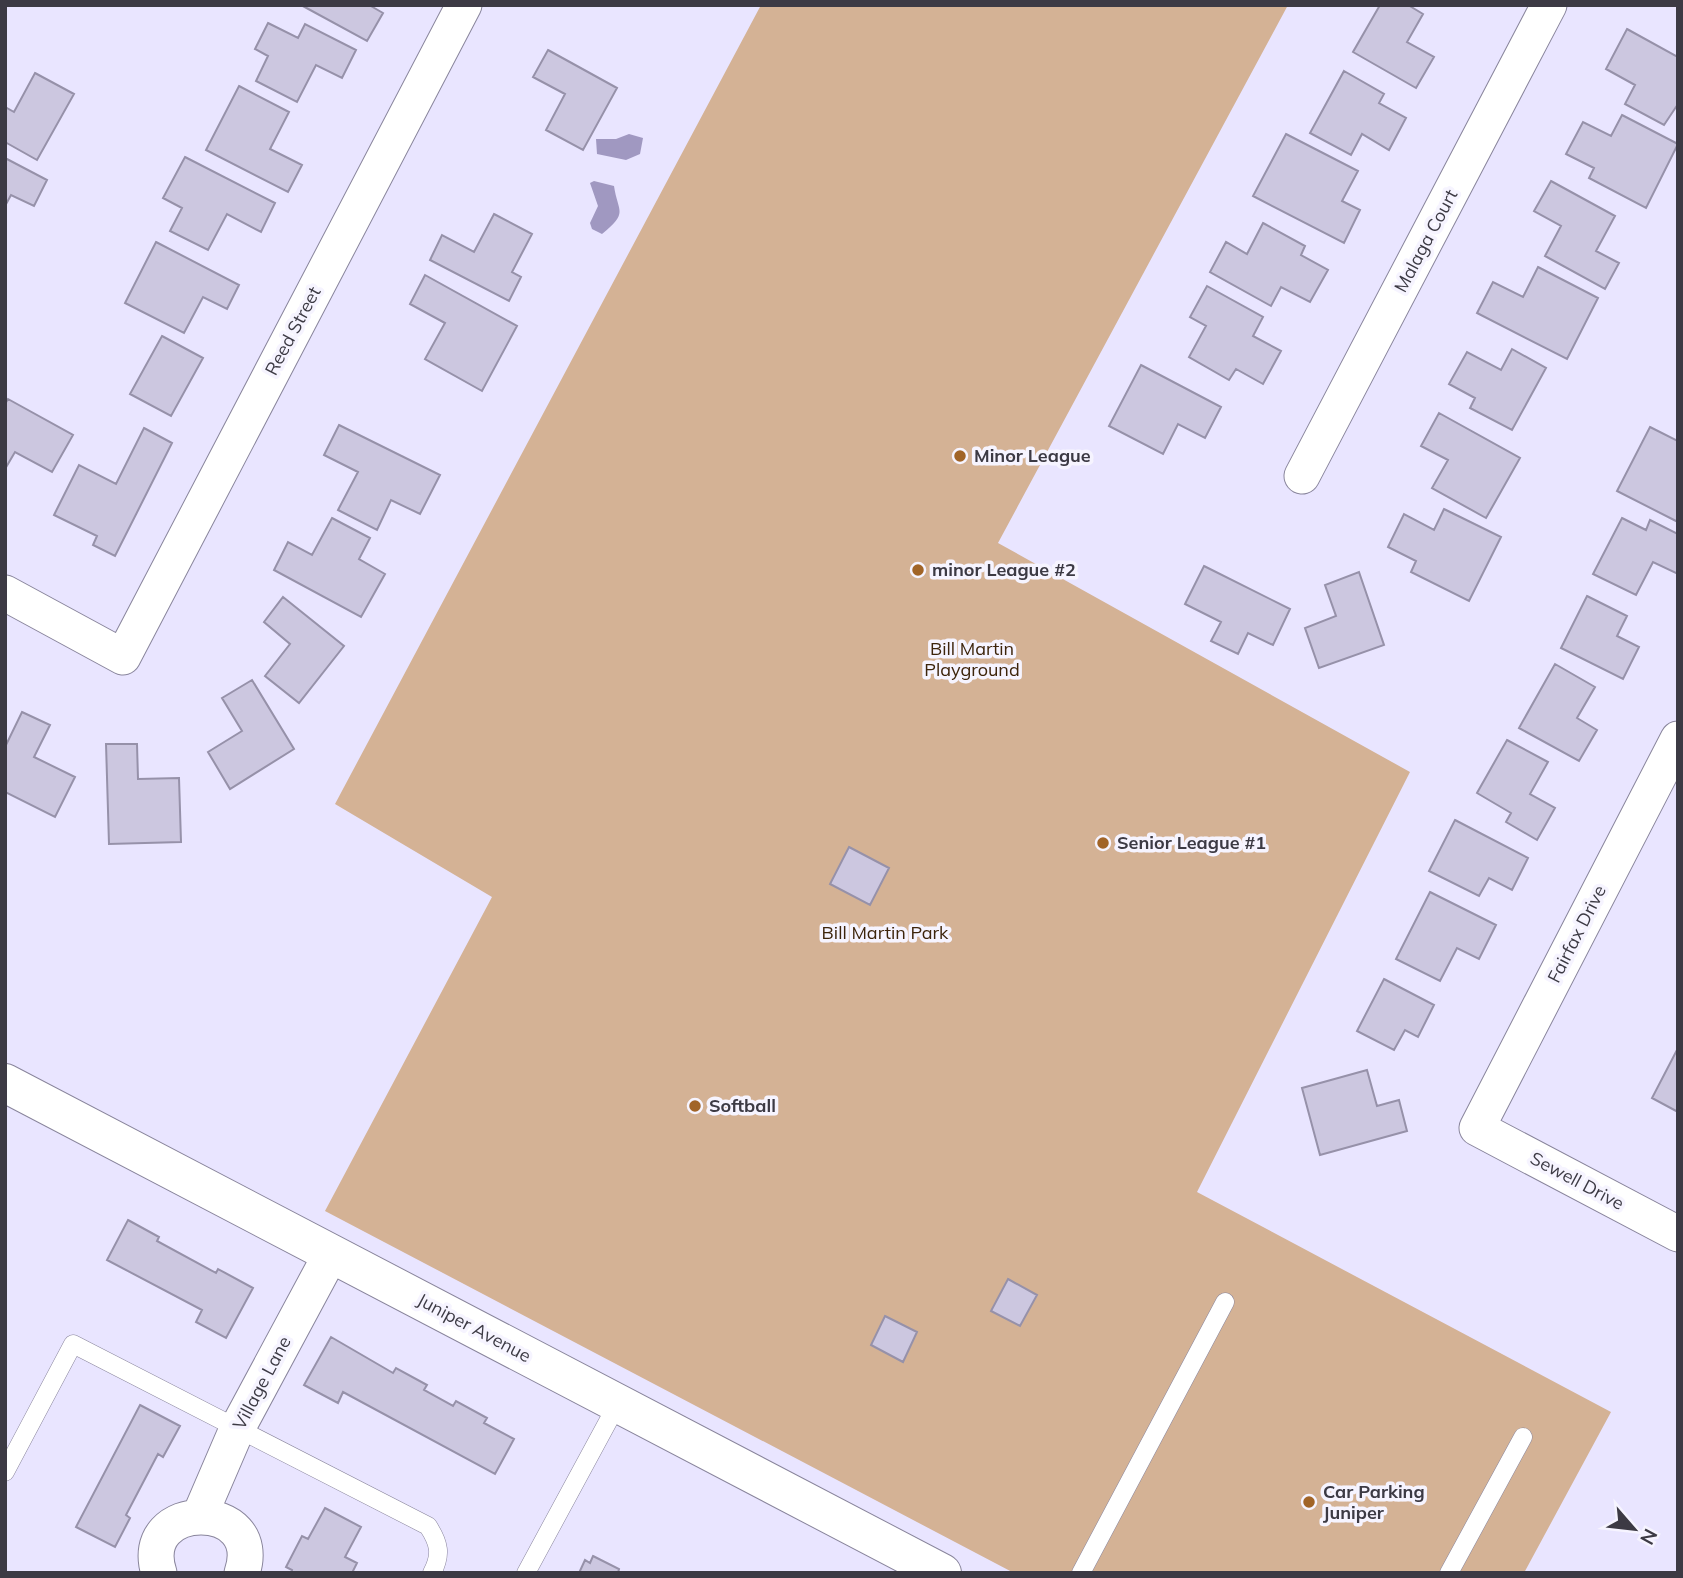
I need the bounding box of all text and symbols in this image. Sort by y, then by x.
street label: Malaga Court [1389,185,1462,296]
street label: Reed Street [260,282,326,379]
place label: Minor League [974,444,1091,467]
marker: Minor League [952,448,968,464]
place label: minor League #2 [932,558,1076,581]
marker: minor League #2 [910,562,926,578]
park label: Bill Martin Playground [924,637,1020,681]
place label: Senior League #1 [1117,831,1266,854]
marker: Senior League #1 [1095,835,1111,851]
street label: Fairfax Drive [1542,881,1611,986]
park label: Bill Martin Park [822,921,949,944]
place label: Softball [709,1094,776,1117]
marker: Softball [687,1098,703,1114]
street label: Sewell Drive [1526,1146,1628,1215]
street label: Juniper Avenue [413,1288,535,1367]
street label: Village Lane [227,1332,296,1433]
place label: Car Parking Juniper [1323,1480,1425,1524]
marker: Car Parking Juniper [1301,1494,1317,1510]
north arrow [1599,1494,1669,1564]
text: N [1635,1525,1663,1549]

